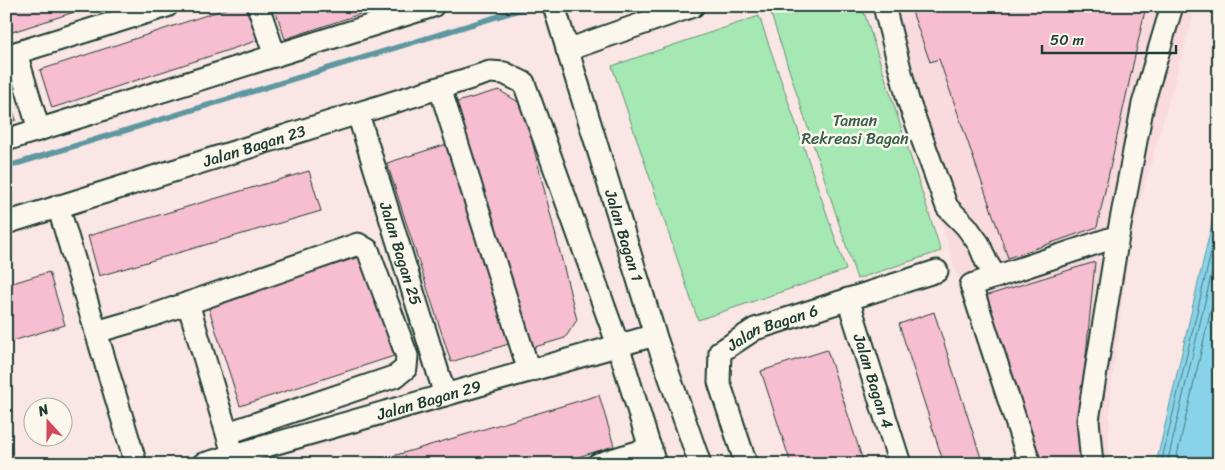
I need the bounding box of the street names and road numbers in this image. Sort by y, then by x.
street label: Jalan Bagan 23 [198,116,309,176]
street label: Jalan Bagan 1 [596,185,652,285]
street label: Jalan Bagan 25 [371,197,431,309]
street label: Jalan Bagan 6 [720,295,822,359]
street label: Jalan Bagan 4 [845,329,902,432]
street label: Jalan Bagan 29 [372,371,485,428]

